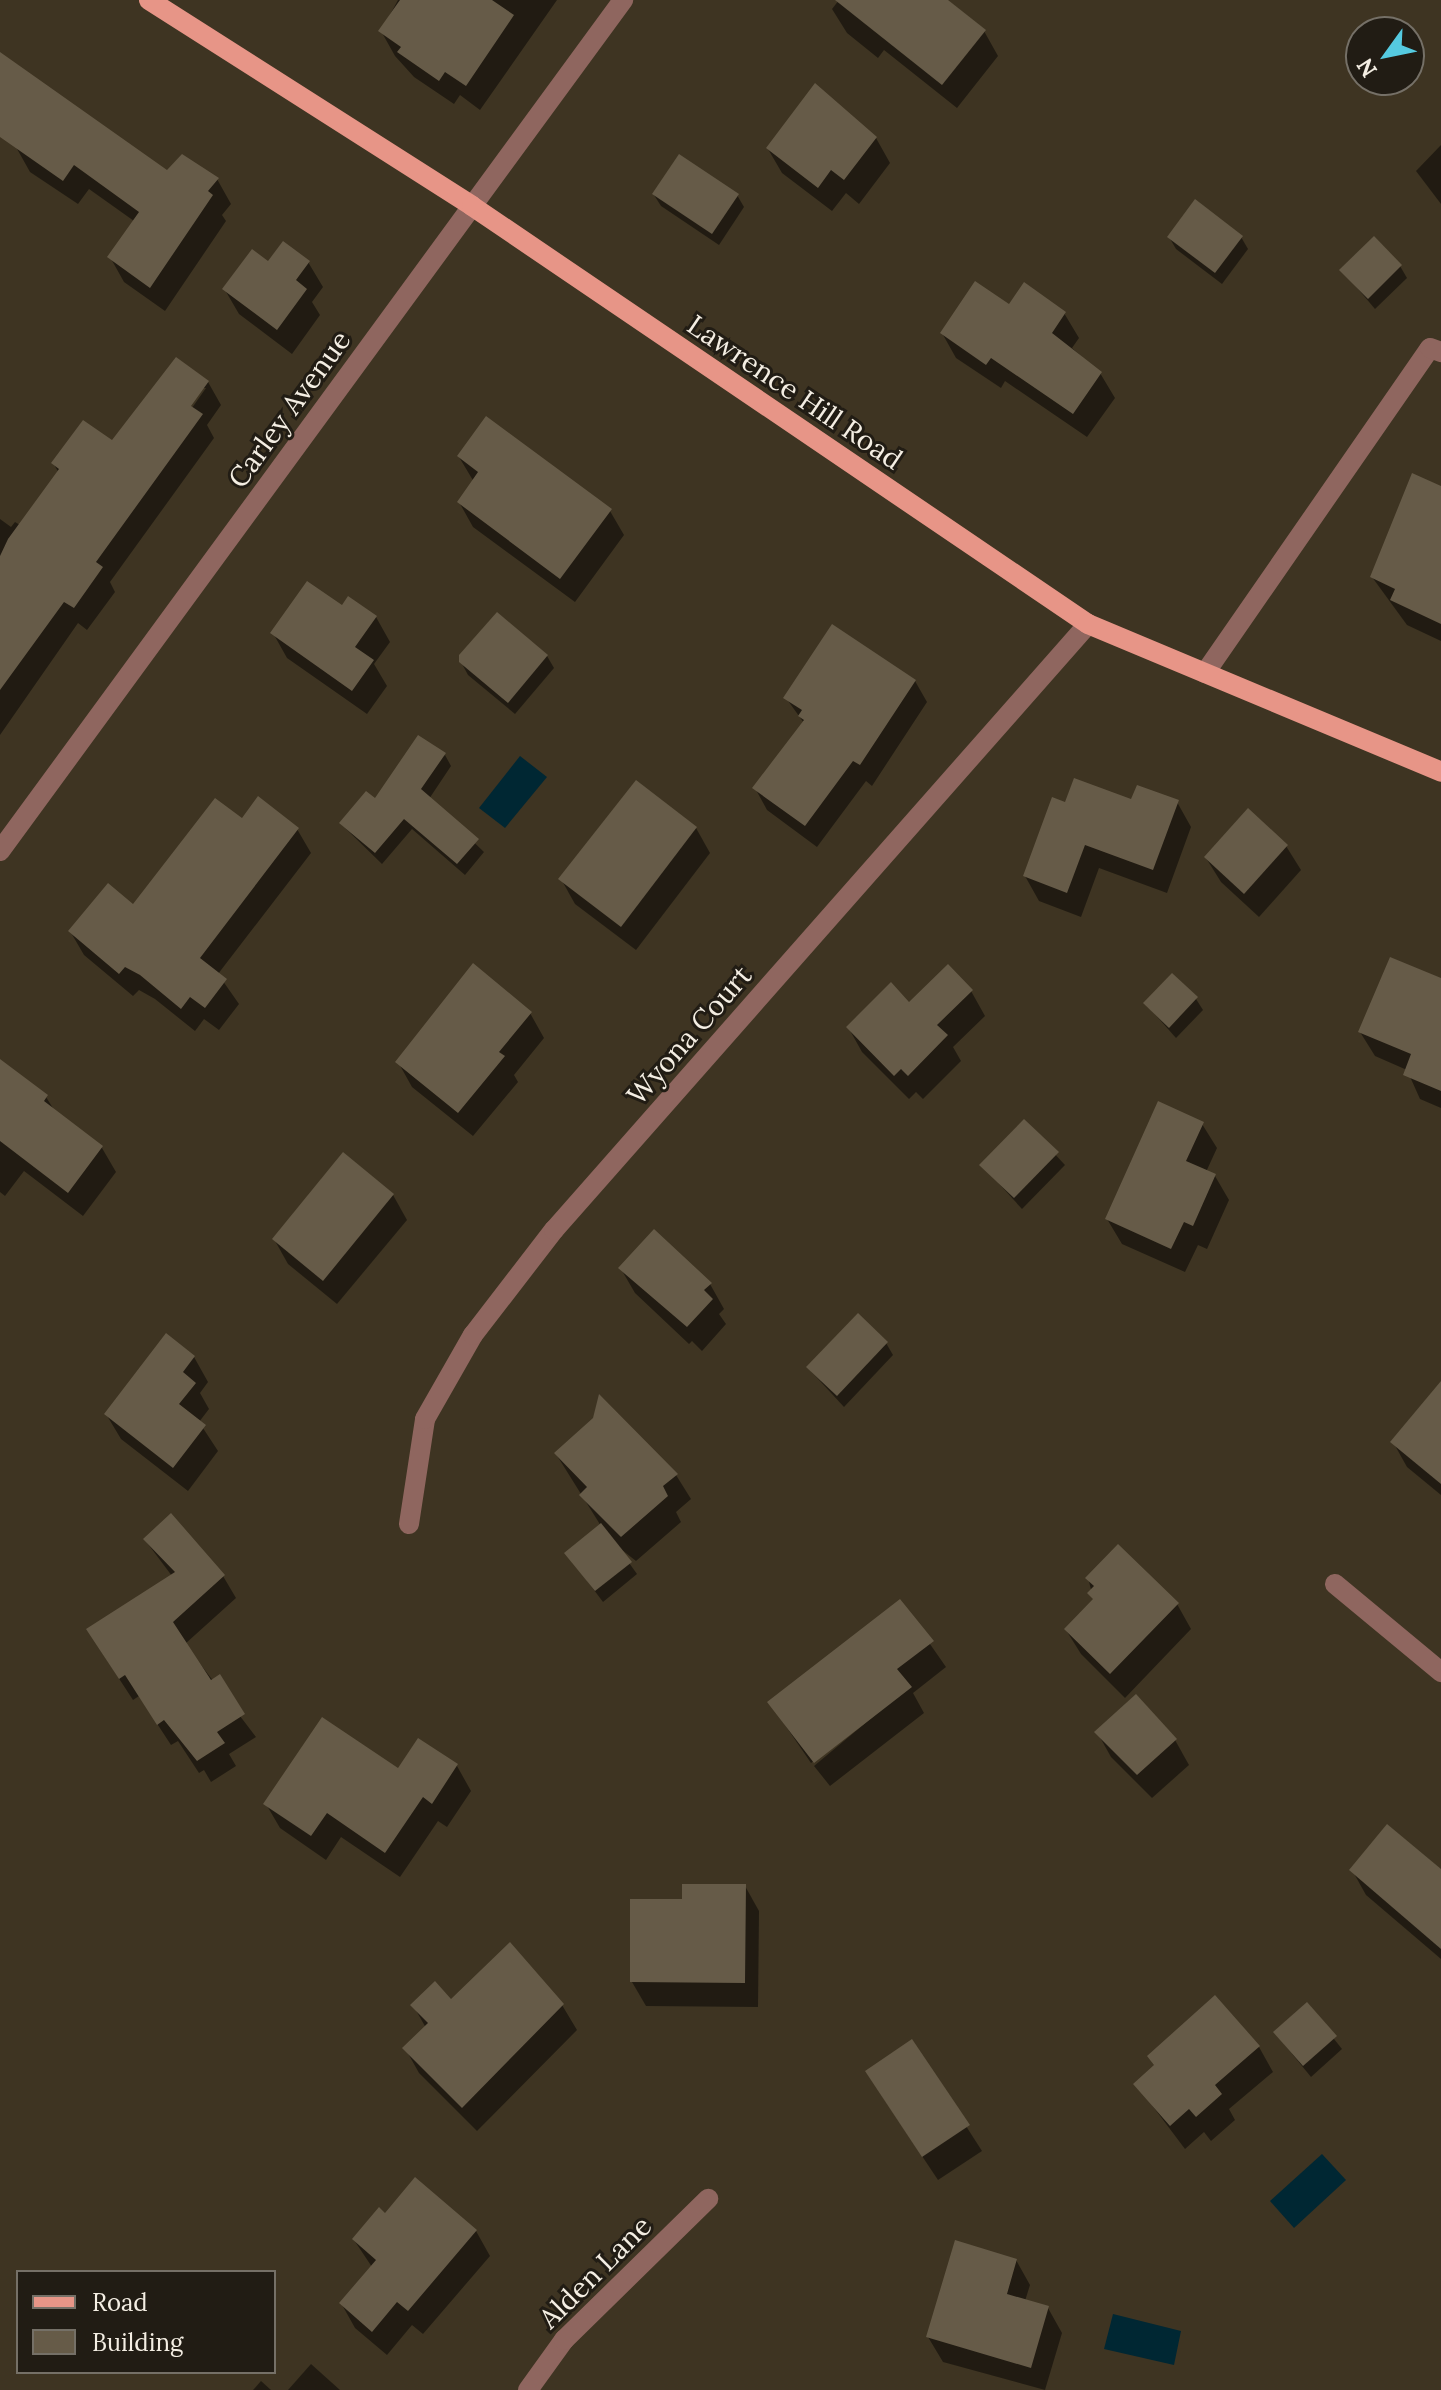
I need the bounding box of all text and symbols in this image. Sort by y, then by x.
north arrow [1345,16,1425,96]
text: N [1350,53,1383,83]
street label: Lawrence Hill Road [681,308,909,476]
street label: Carley Avenue [221,324,357,494]
street label: Wyona Court [620,959,758,1111]
street label: Alden Lane [532,2209,658,2335]
legend [16,2270,276,2374]
text: Road [92,2287,148,2318]
text: Building [92,2327,183,2358]

